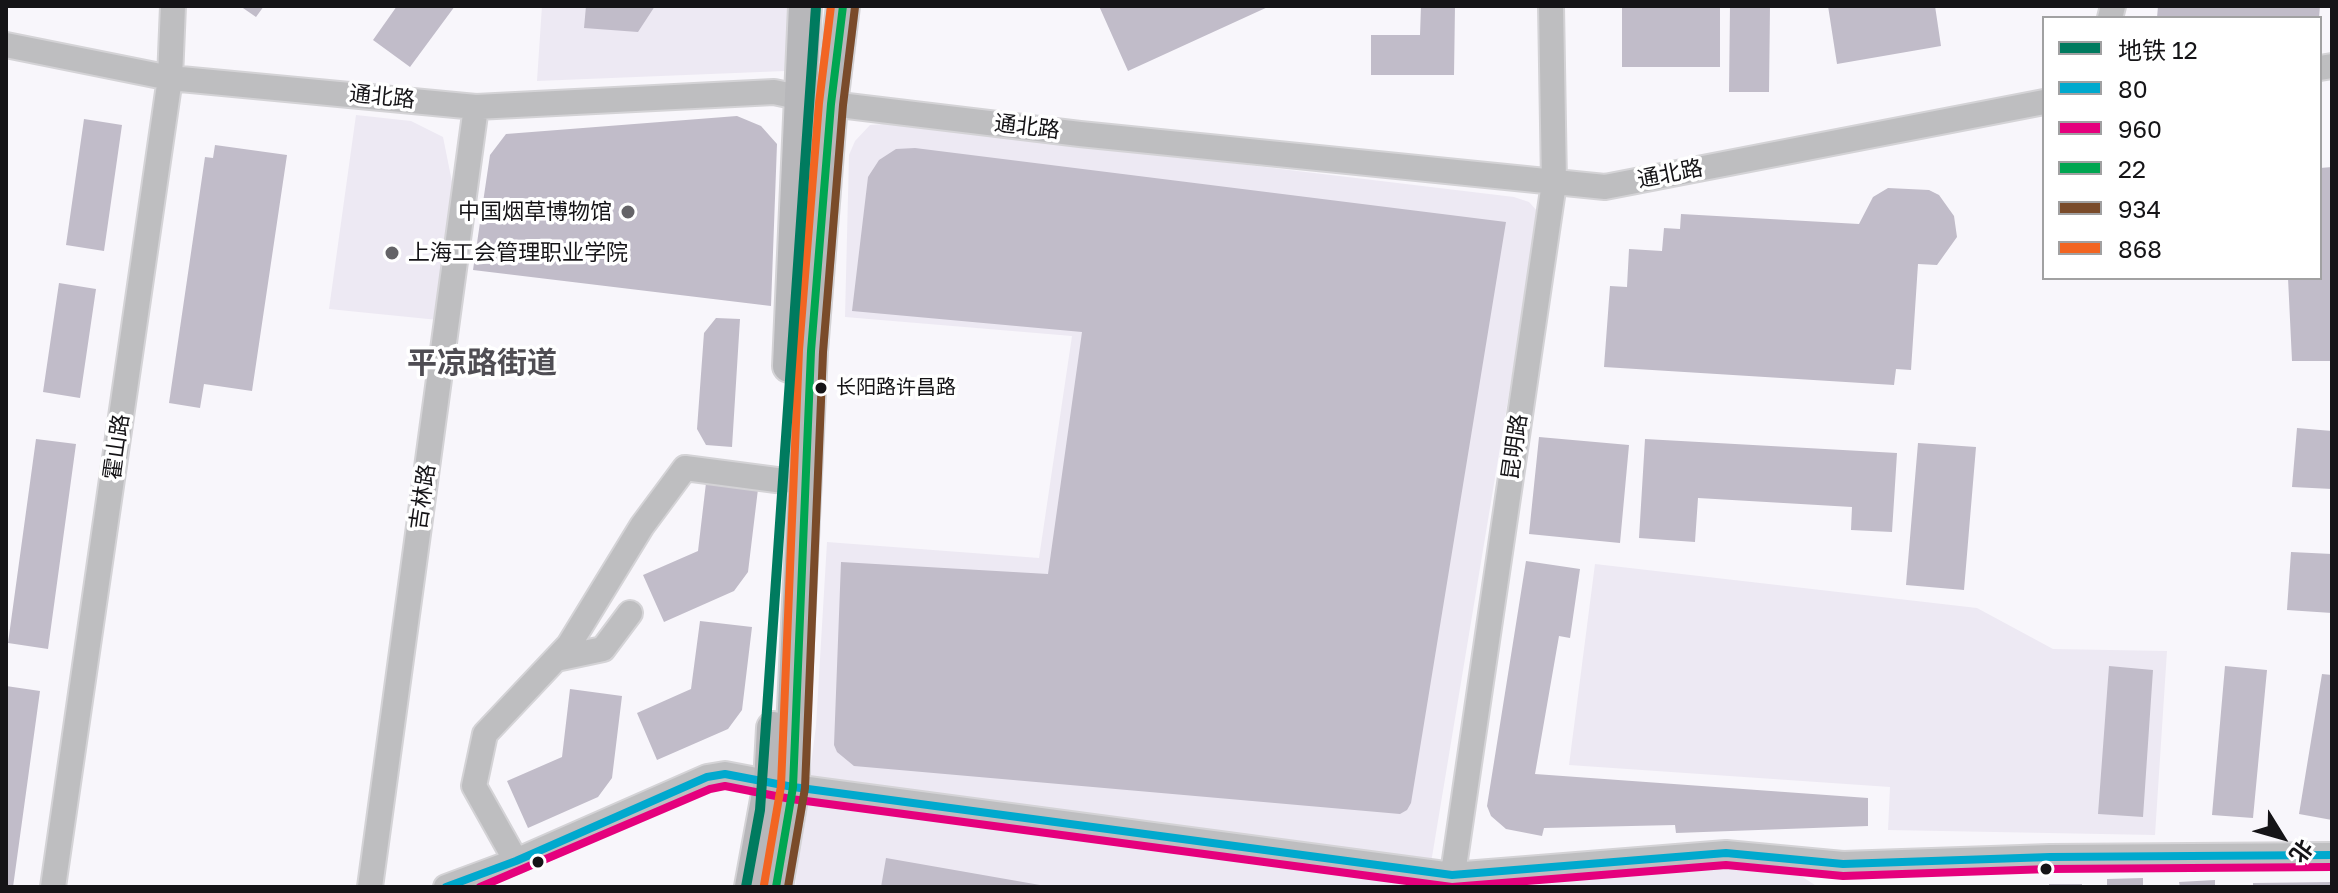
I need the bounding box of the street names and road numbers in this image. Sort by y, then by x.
street label: 通北路 [348,80,416,114]
street label: 通北路 [993,110,1061,144]
street label: 通北路 [1635,155,1705,193]
street label: 霍山路 [99,412,135,482]
street label: 昆明路 [1497,412,1533,482]
street label: 吉林路 [405,462,441,532]

